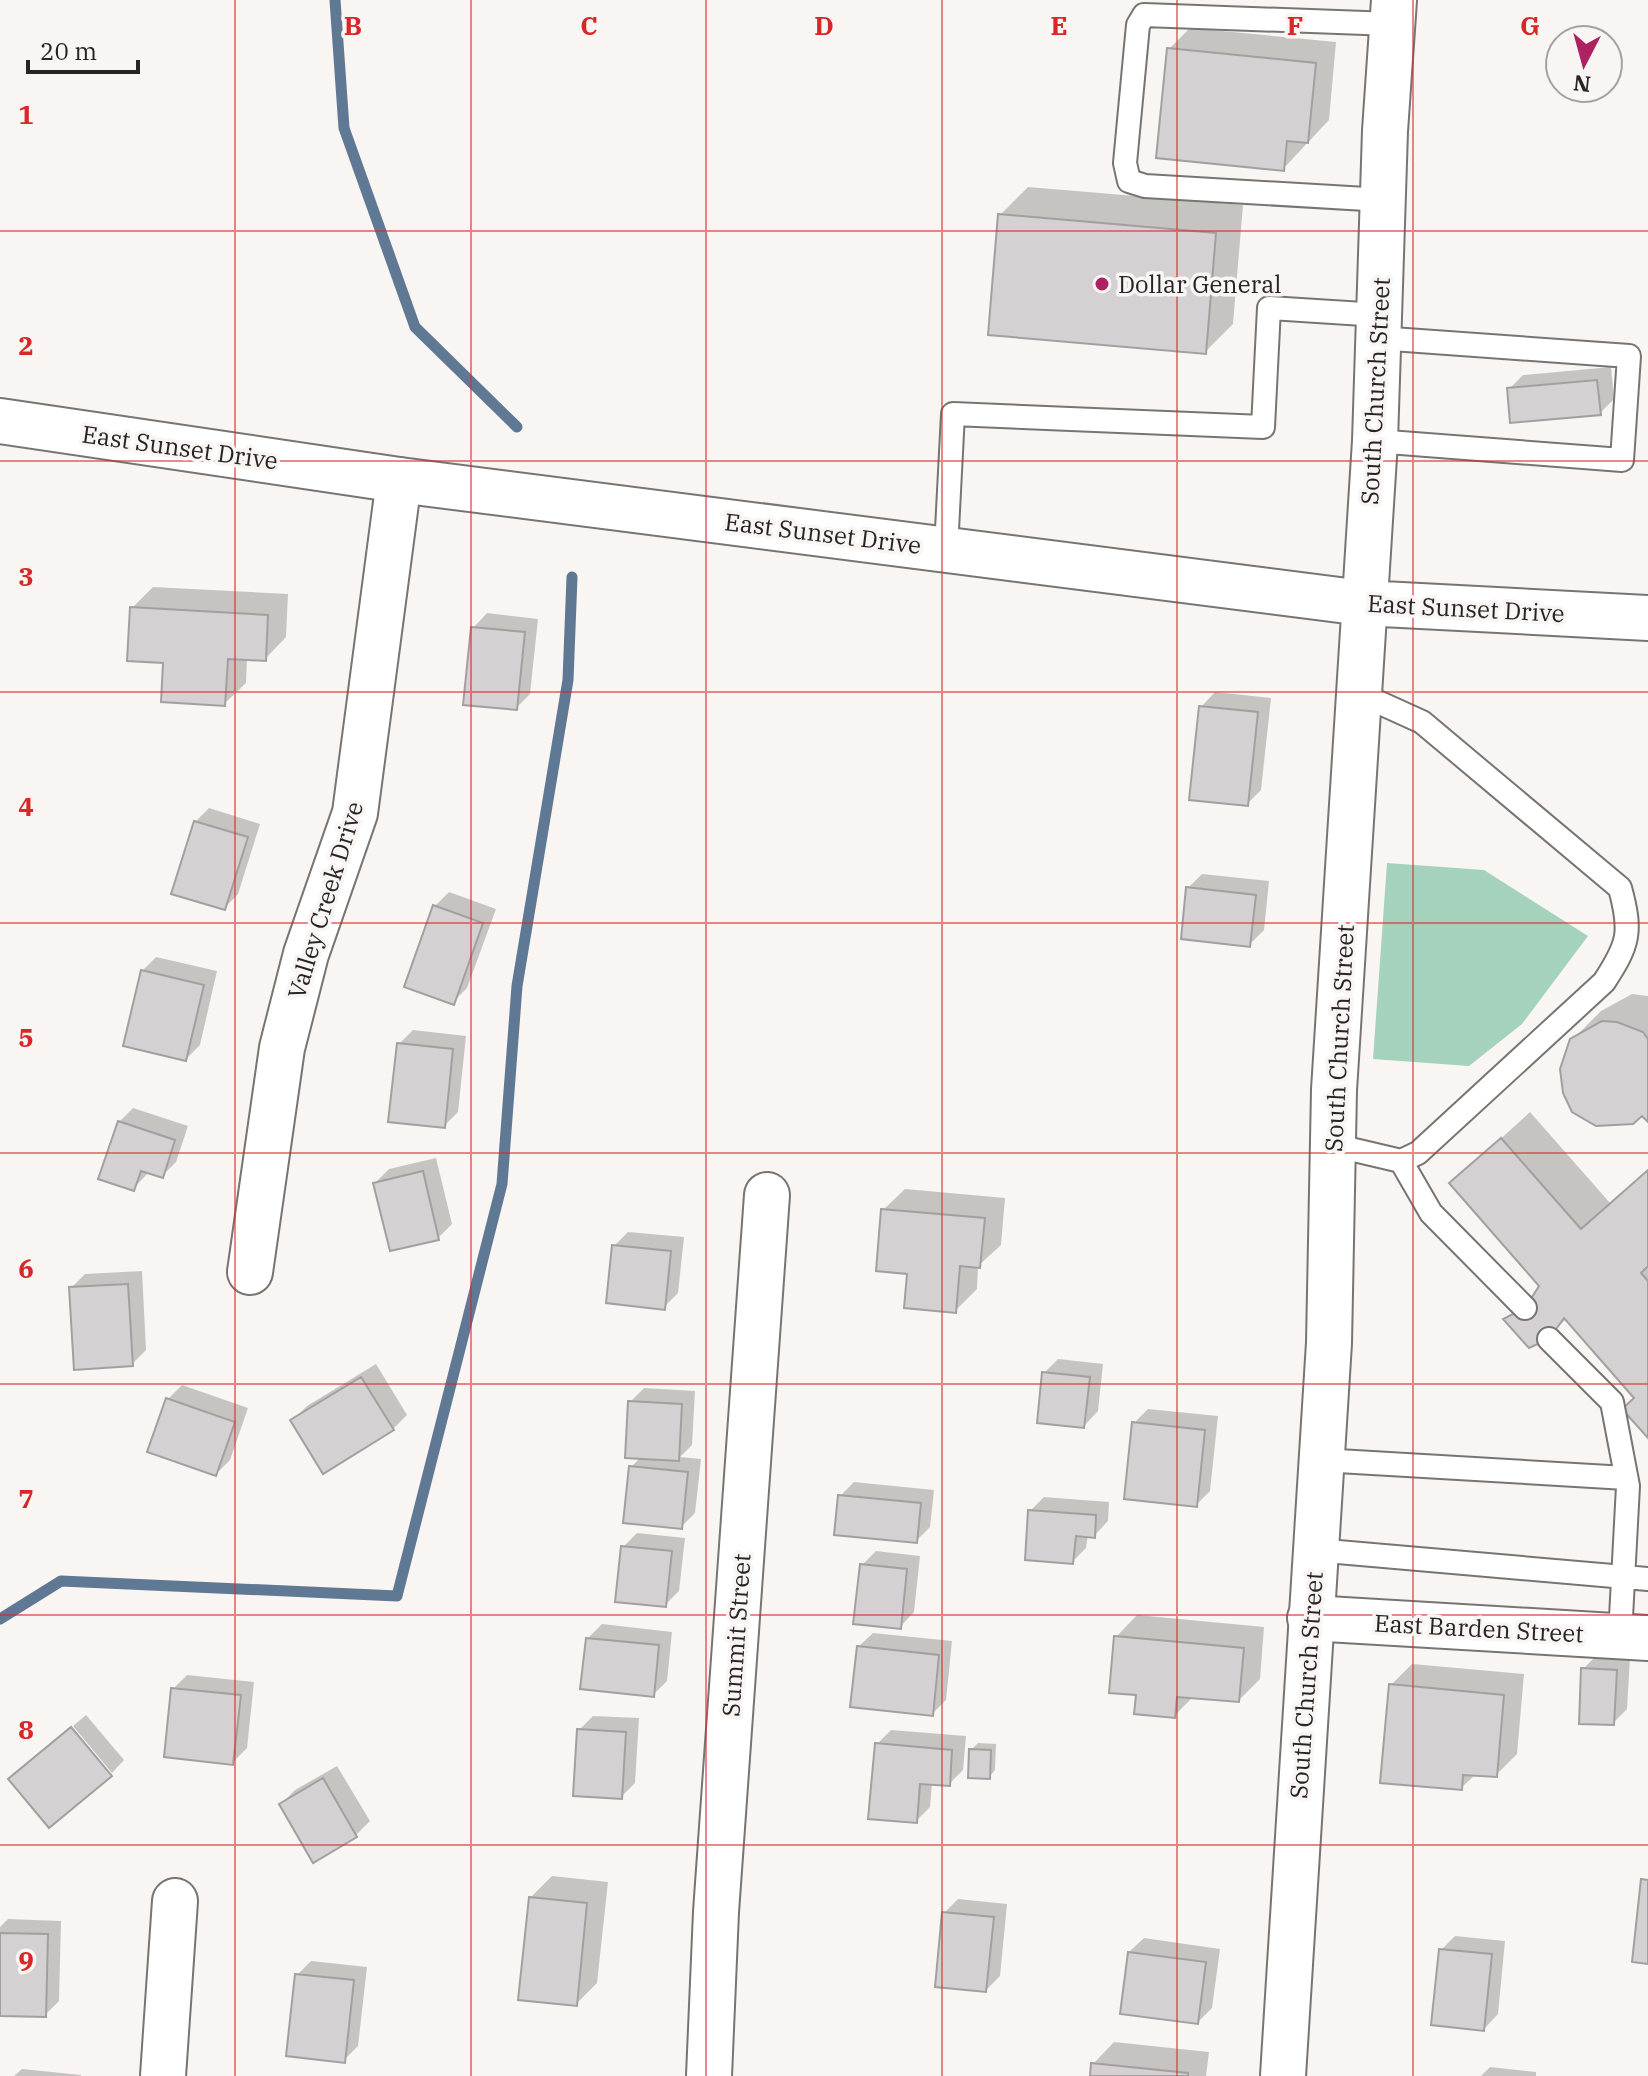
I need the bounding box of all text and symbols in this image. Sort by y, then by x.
text: B [344,8,362,42]
text: C [580,8,598,42]
text: D [814,8,834,42]
text: E [1050,8,1068,42]
text: F [1287,8,1303,42]
text: G [1520,8,1540,42]
scale bar [28,24,138,74]
north arrow [1544,24,1624,104]
text: 20 m [40,35,97,67]
text: N [1572,69,1592,100]
text: 1 [18,97,34,131]
place label: Dollar General [1118,268,1282,300]
marker: Dollar General [1093,275,1111,293]
street label: South Church Street [1353,276,1397,506]
text: 2 [18,328,34,362]
street label: East Sunset Drive [80,417,280,477]
street label: East Sunset Drive [723,505,923,561]
text: 3 [18,559,34,593]
street label: East Sunset Drive [1367,587,1565,629]
text: 4 [18,789,34,823]
street label: Valley Creek Drive [280,797,370,1003]
street label: South Church Street [1317,923,1361,1153]
text: 5 [18,1020,34,1054]
text: 6 [18,1251,34,1285]
text: 7 [18,1481,34,1515]
street label: Summit Street [714,1552,758,1718]
street label: South Church Street [1282,1570,1330,1800]
street label: East Barden Street [1373,1607,1585,1649]
text: 8 [18,1712,34,1746]
text: 9 [18,1943,34,1977]

